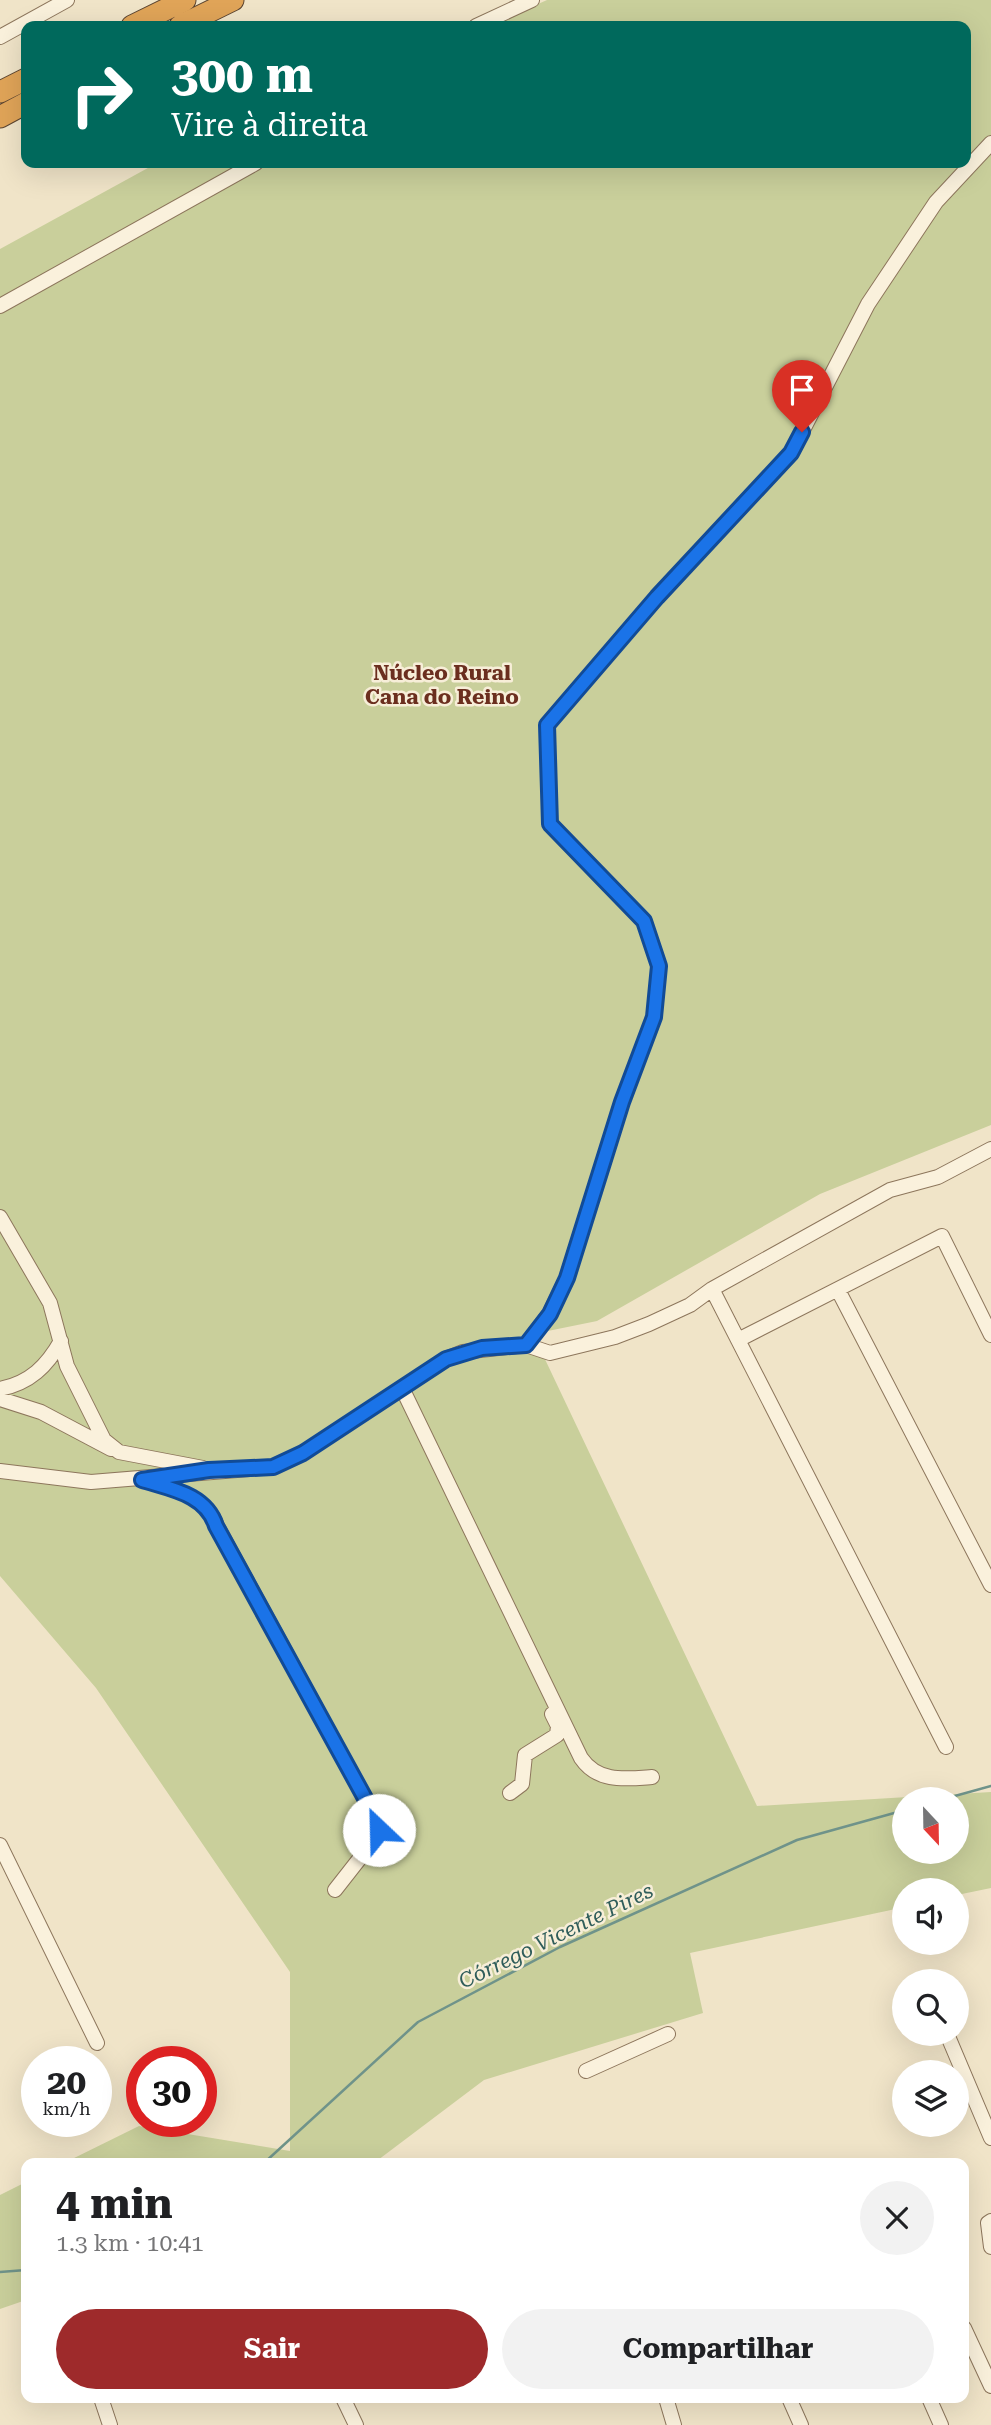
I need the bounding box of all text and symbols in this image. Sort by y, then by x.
text: 300 m [171,47,313,104]
icon: right [56,49,147,140]
text: Vire à direita [171,106,368,144]
pin [772,360,832,432]
icon: arrive [783,371,821,409]
district label: Núcleo Rural Cana do Reino [365,661,519,709]
north arrow [892,1787,970,1864]
map controls [892,1787,969,2137]
position arrow [342,1793,416,1867]
water label: Córrego Vicente Pires [455,1878,657,1993]
button: sound [892,1878,969,1955]
button: search [892,1969,969,2046]
speed limit sign: 30 [126,2046,217,2137]
button: layers [892,2060,969,2137]
text: 20 [47,2062,86,2103]
text: km/h [42,2098,91,2119]
text: 4 min [56,2179,173,2228]
button: close [860,2181,934,2255]
text: 1.3 km · 10:41 [56,2230,204,2257]
button: Sair [56,2309,488,2389]
button: Compartilhar [502,2309,934,2389]

